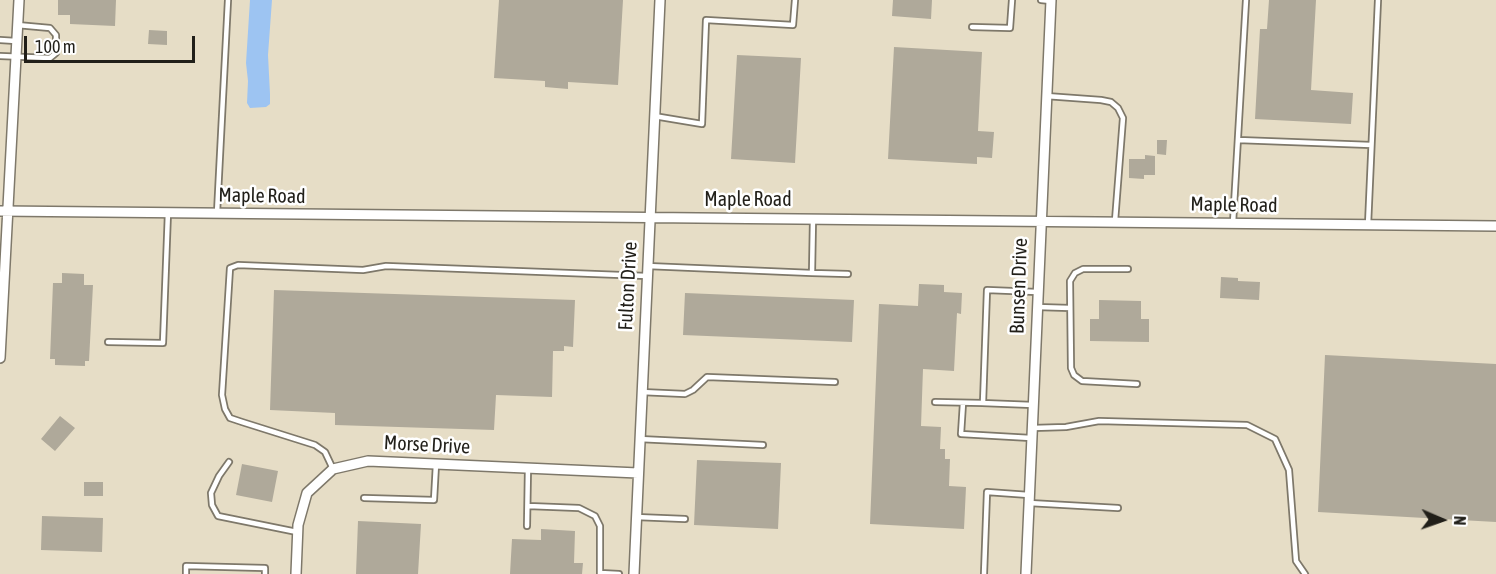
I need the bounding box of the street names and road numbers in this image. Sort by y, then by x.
street label: Maple Road [218,183,306,209]
street label: Maple Road [704,188,792,212]
street label: Maple Road [1190,192,1278,218]
street label: Bunsen Drive [1005,237,1033,335]
street label: Fulton Drive [614,241,642,331]
street label: Morse Drive [383,431,471,459]

